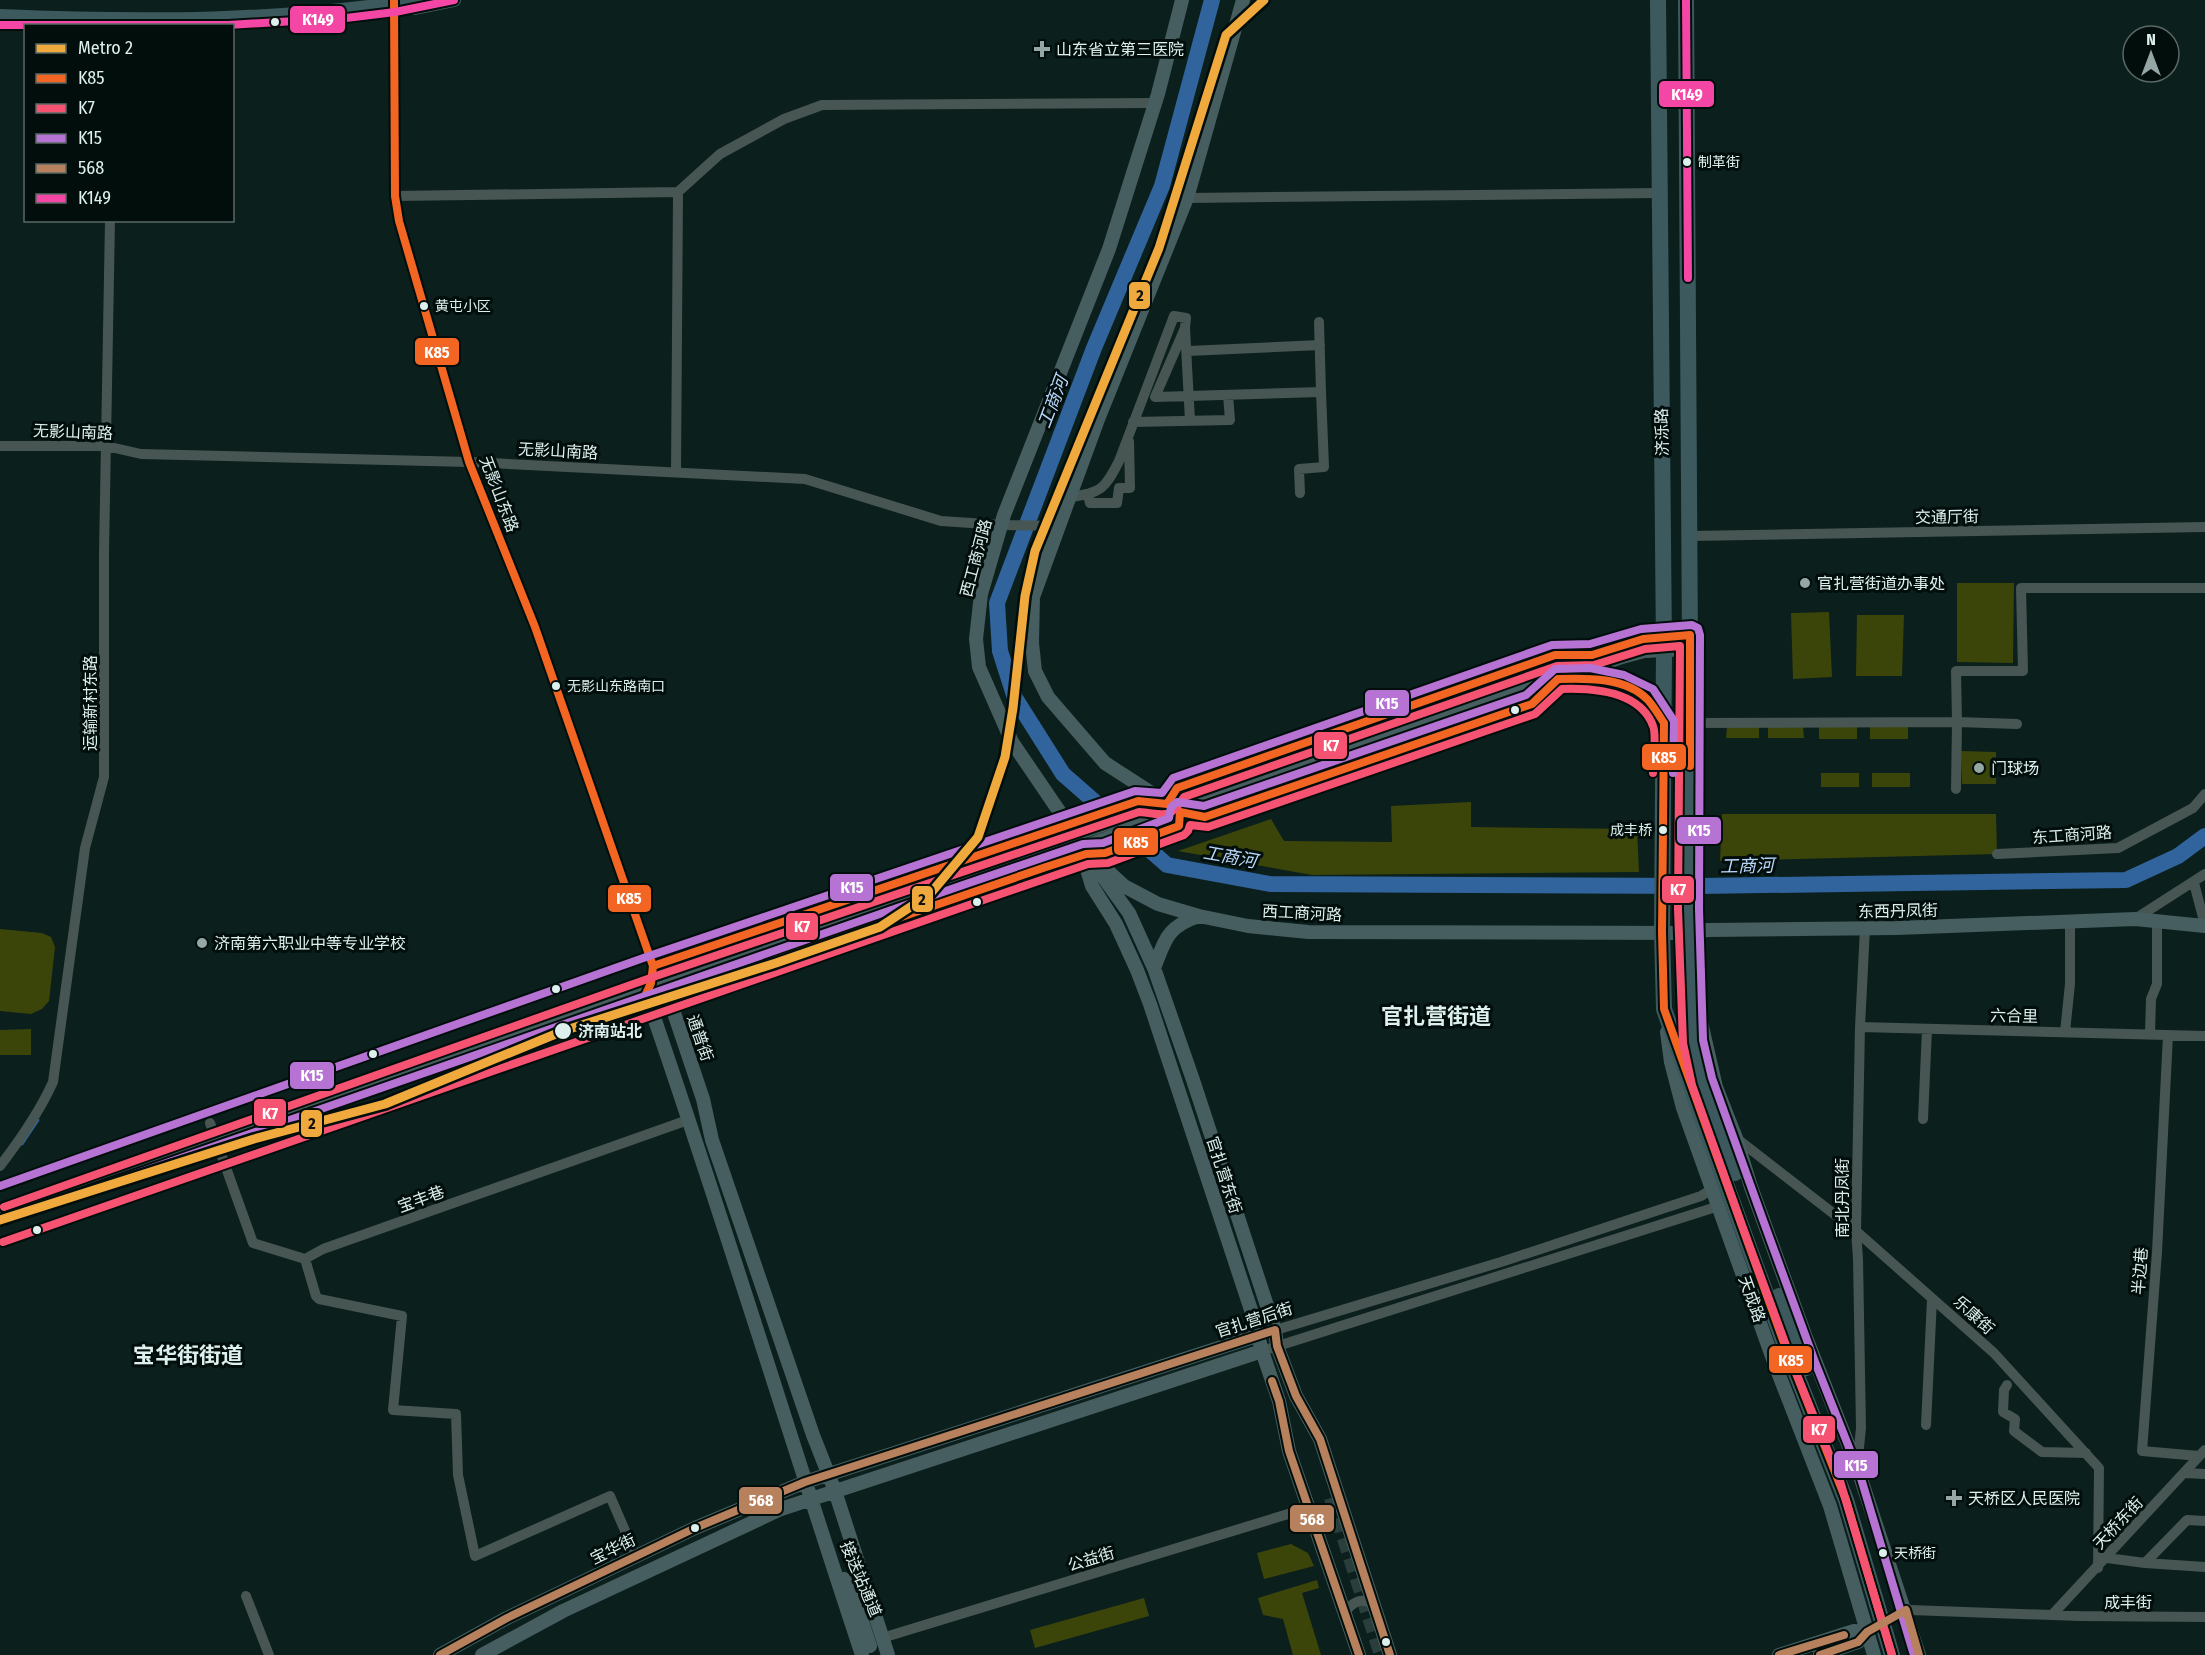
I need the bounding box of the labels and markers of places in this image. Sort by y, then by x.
unlabelled marker [269,16,281,28]
marker: 山东省立第三医院 [1033,40,1051,58]
place label: 山东省立第三医院 [1056,40,1184,59]
place label: 制革街 [1698,154,1740,171]
marker: 制革街 [1681,156,1693,168]
place label: 黄屯小区 [435,298,491,315]
marker: 黄屯小区 [418,300,430,312]
place label: 官扎营街道办事处 [1817,574,1945,593]
marker: 官扎营街道办事处 [1798,576,1812,590]
place label: 无影山东路南口 [567,678,665,695]
marker: 无影山东路南口 [550,680,562,692]
unlabelled marker [1509,704,1521,716]
place label: 门球场 [1991,759,2039,778]
marker: 门球场 [1972,761,1986,775]
place label: 成丰桥 [1610,822,1652,839]
marker: 成丰桥 [1657,824,1669,836]
unlabelled marker [971,896,983,908]
place label: 济南第六职业中等专业学校 [214,934,406,953]
marker: 济南第六职业中等专业学校 [195,936,209,950]
unlabelled marker [550,983,562,995]
marker: 济南站北 [553,1021,573,1041]
place label: 济南站北 [578,1022,642,1041]
unlabelled marker [367,1048,379,1060]
unlabelled marker [31,1224,43,1236]
marker: 天桥区人民医院 [1945,1489,1963,1507]
place label: 天桥区人民医院 [1968,1489,2080,1508]
unlabelled marker [689,1522,701,1534]
place label: 天桥街 [1894,1545,1936,1562]
marker: 天桥街 [1877,1547,1889,1559]
unlabelled marker [1380,1636,1392,1648]

